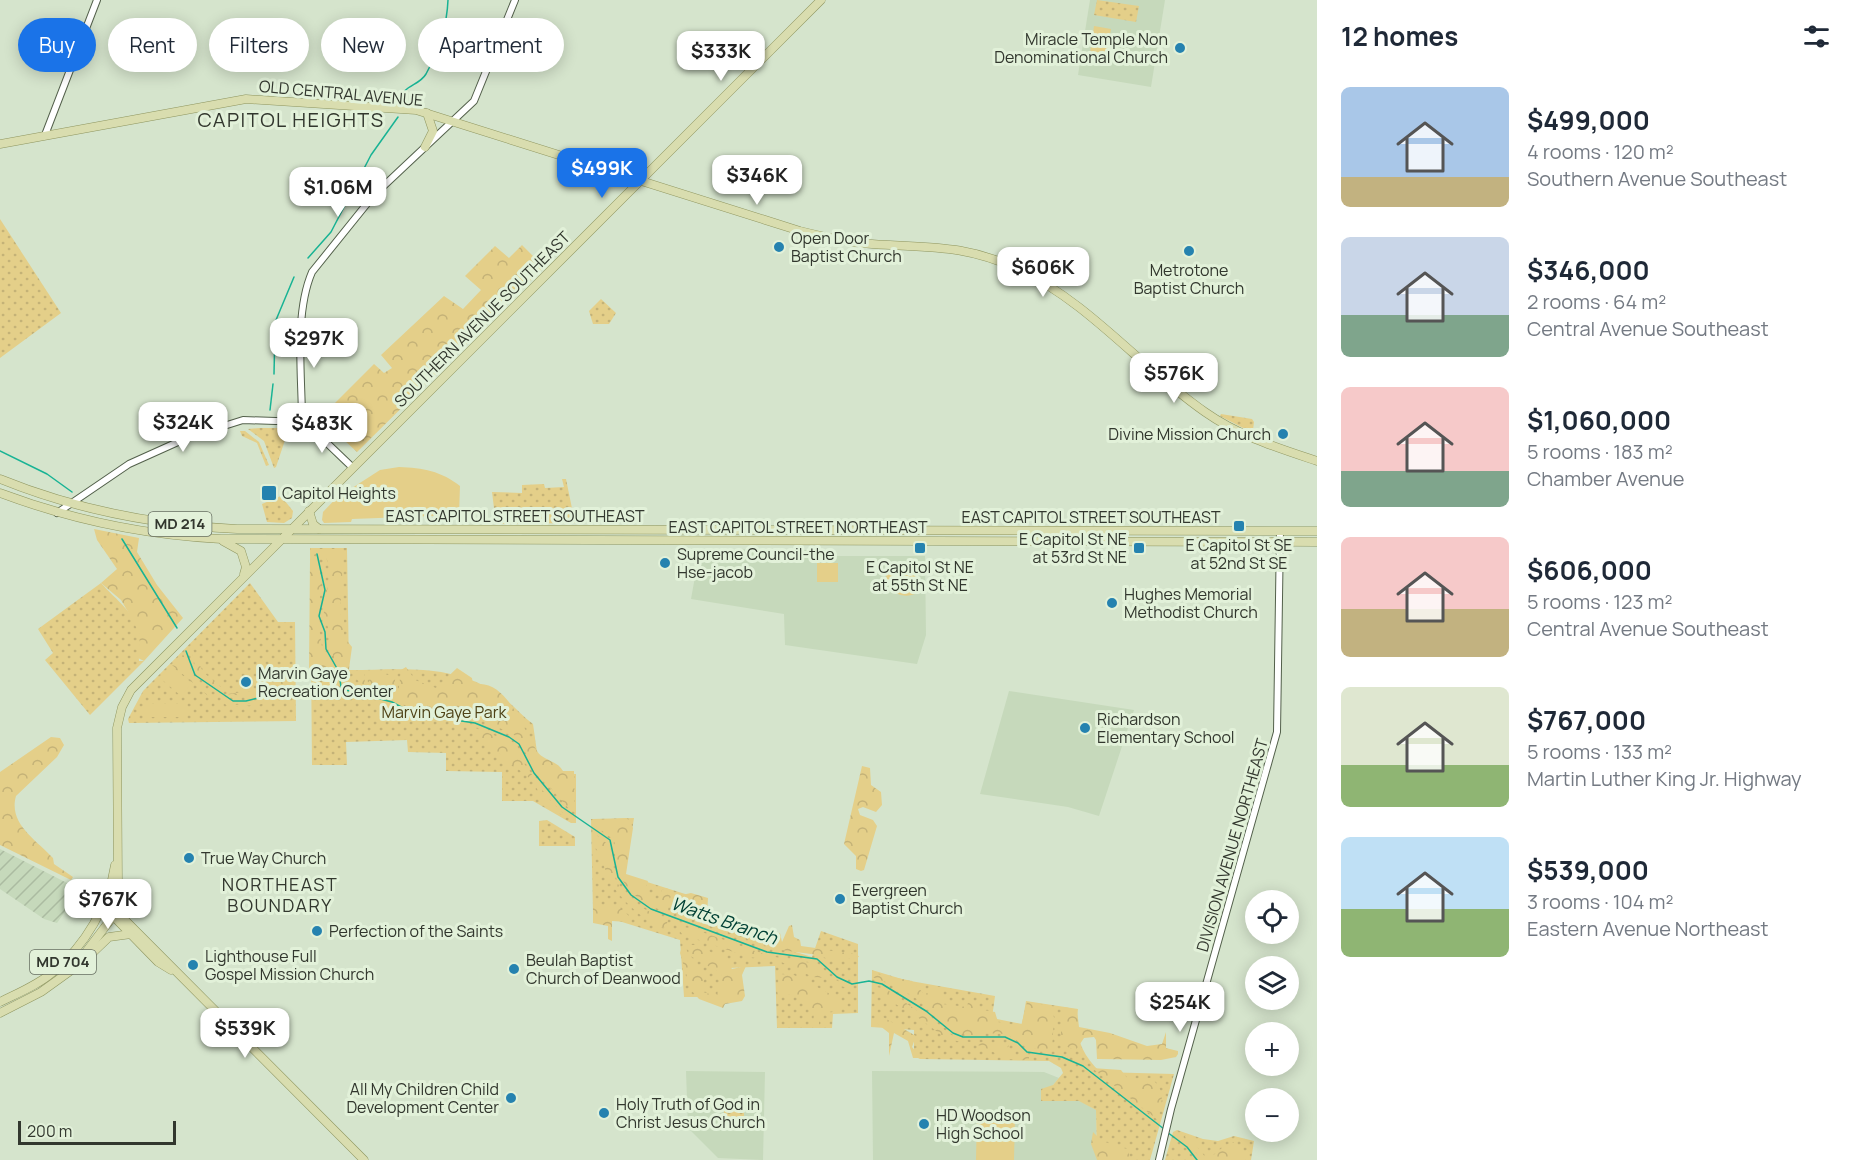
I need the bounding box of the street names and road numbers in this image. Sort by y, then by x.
street label: OLD CENTRAL AVENUE [258,75,424,111]
street label: SOUTHERN AVENUE SOUTHEAST [389,226,575,412]
street label: EAST CAPITOL STREET SOUTHEAST [386,505,645,527]
street label: EAST CAPITOL STREET SOUTHEAST [962,506,1221,528]
road number: MD 214 [148,512,212,536]
street label: EAST CAPITOL STREET NORTHEAST [669,516,928,538]
street label: DIVISION AVENUE NORTHEAST [1191,735,1273,954]
road number: MD 704 [30,950,96,974]

